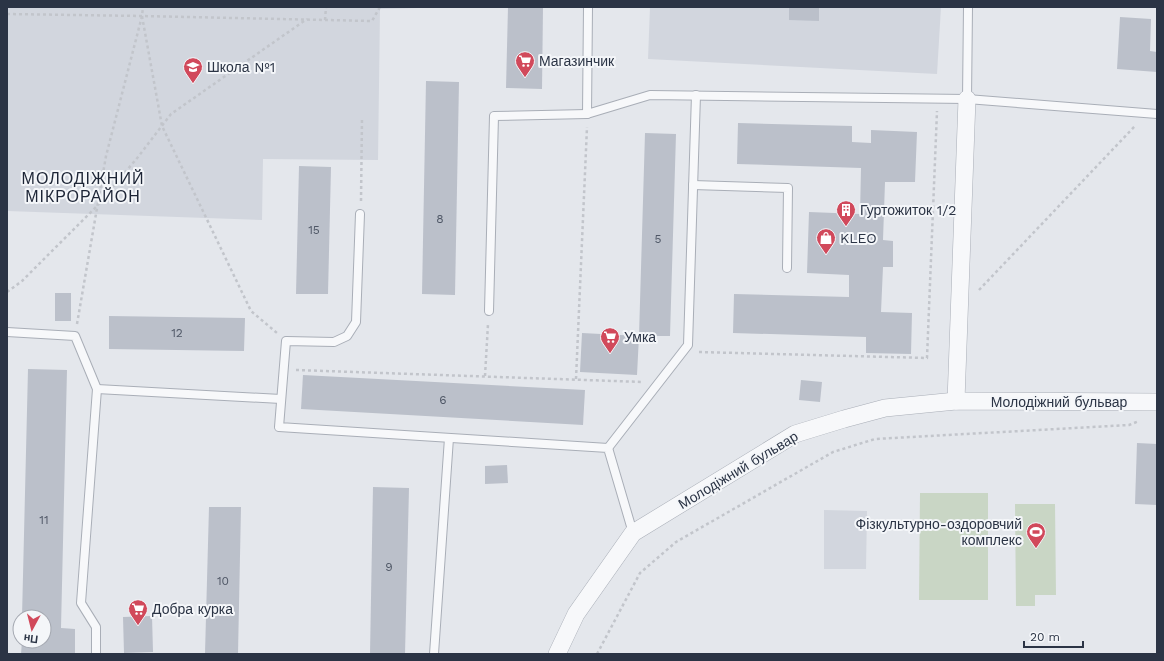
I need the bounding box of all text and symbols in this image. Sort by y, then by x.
supermarket icon: Магазинчик [514,50,536,78]
place label: Магазинчик [539,53,615,69]
school or university icon: Школа №1 [182,56,204,84]
place label: Школа №1 [207,59,275,75]
district label: МОЛОДІЖНИЙ МІКРОРАЙОН [22,169,144,206]
building icon: Гуртожиток 1/2 [835,199,857,227]
place label: Гуртожиток 1/2 [860,202,956,218]
house number: 8 [436,212,444,226]
house number: 15 [308,223,320,237]
shop icon: KLEO [815,227,837,255]
place label: KLEO [840,230,877,246]
house number: 5 [655,232,662,246]
house number: 12 [171,326,183,340]
supermarket icon: Умка [599,326,621,354]
place label: Умка [624,329,656,345]
house number: 6 [439,393,447,407]
street label: Молодіжний бульвар [991,394,1128,410]
street label: Молодіжний бульвар [675,428,801,512]
house number: 11 [39,513,49,527]
place label: Фізкультурно-оздоровчий комплекс [856,516,1022,548]
sports icon: Фізкультурно-оздоровчий комплекс [1025,521,1047,549]
house number: 9 [385,560,393,574]
house number: 10 [217,574,229,588]
supermarket icon: Добра курка [127,598,149,626]
place label: Добра курка [152,601,233,617]
north arrow [12,609,52,649]
scale bar [1024,623,1083,649]
text: 20 m [1030,630,1060,644]
text: Пн [23,631,39,646]

